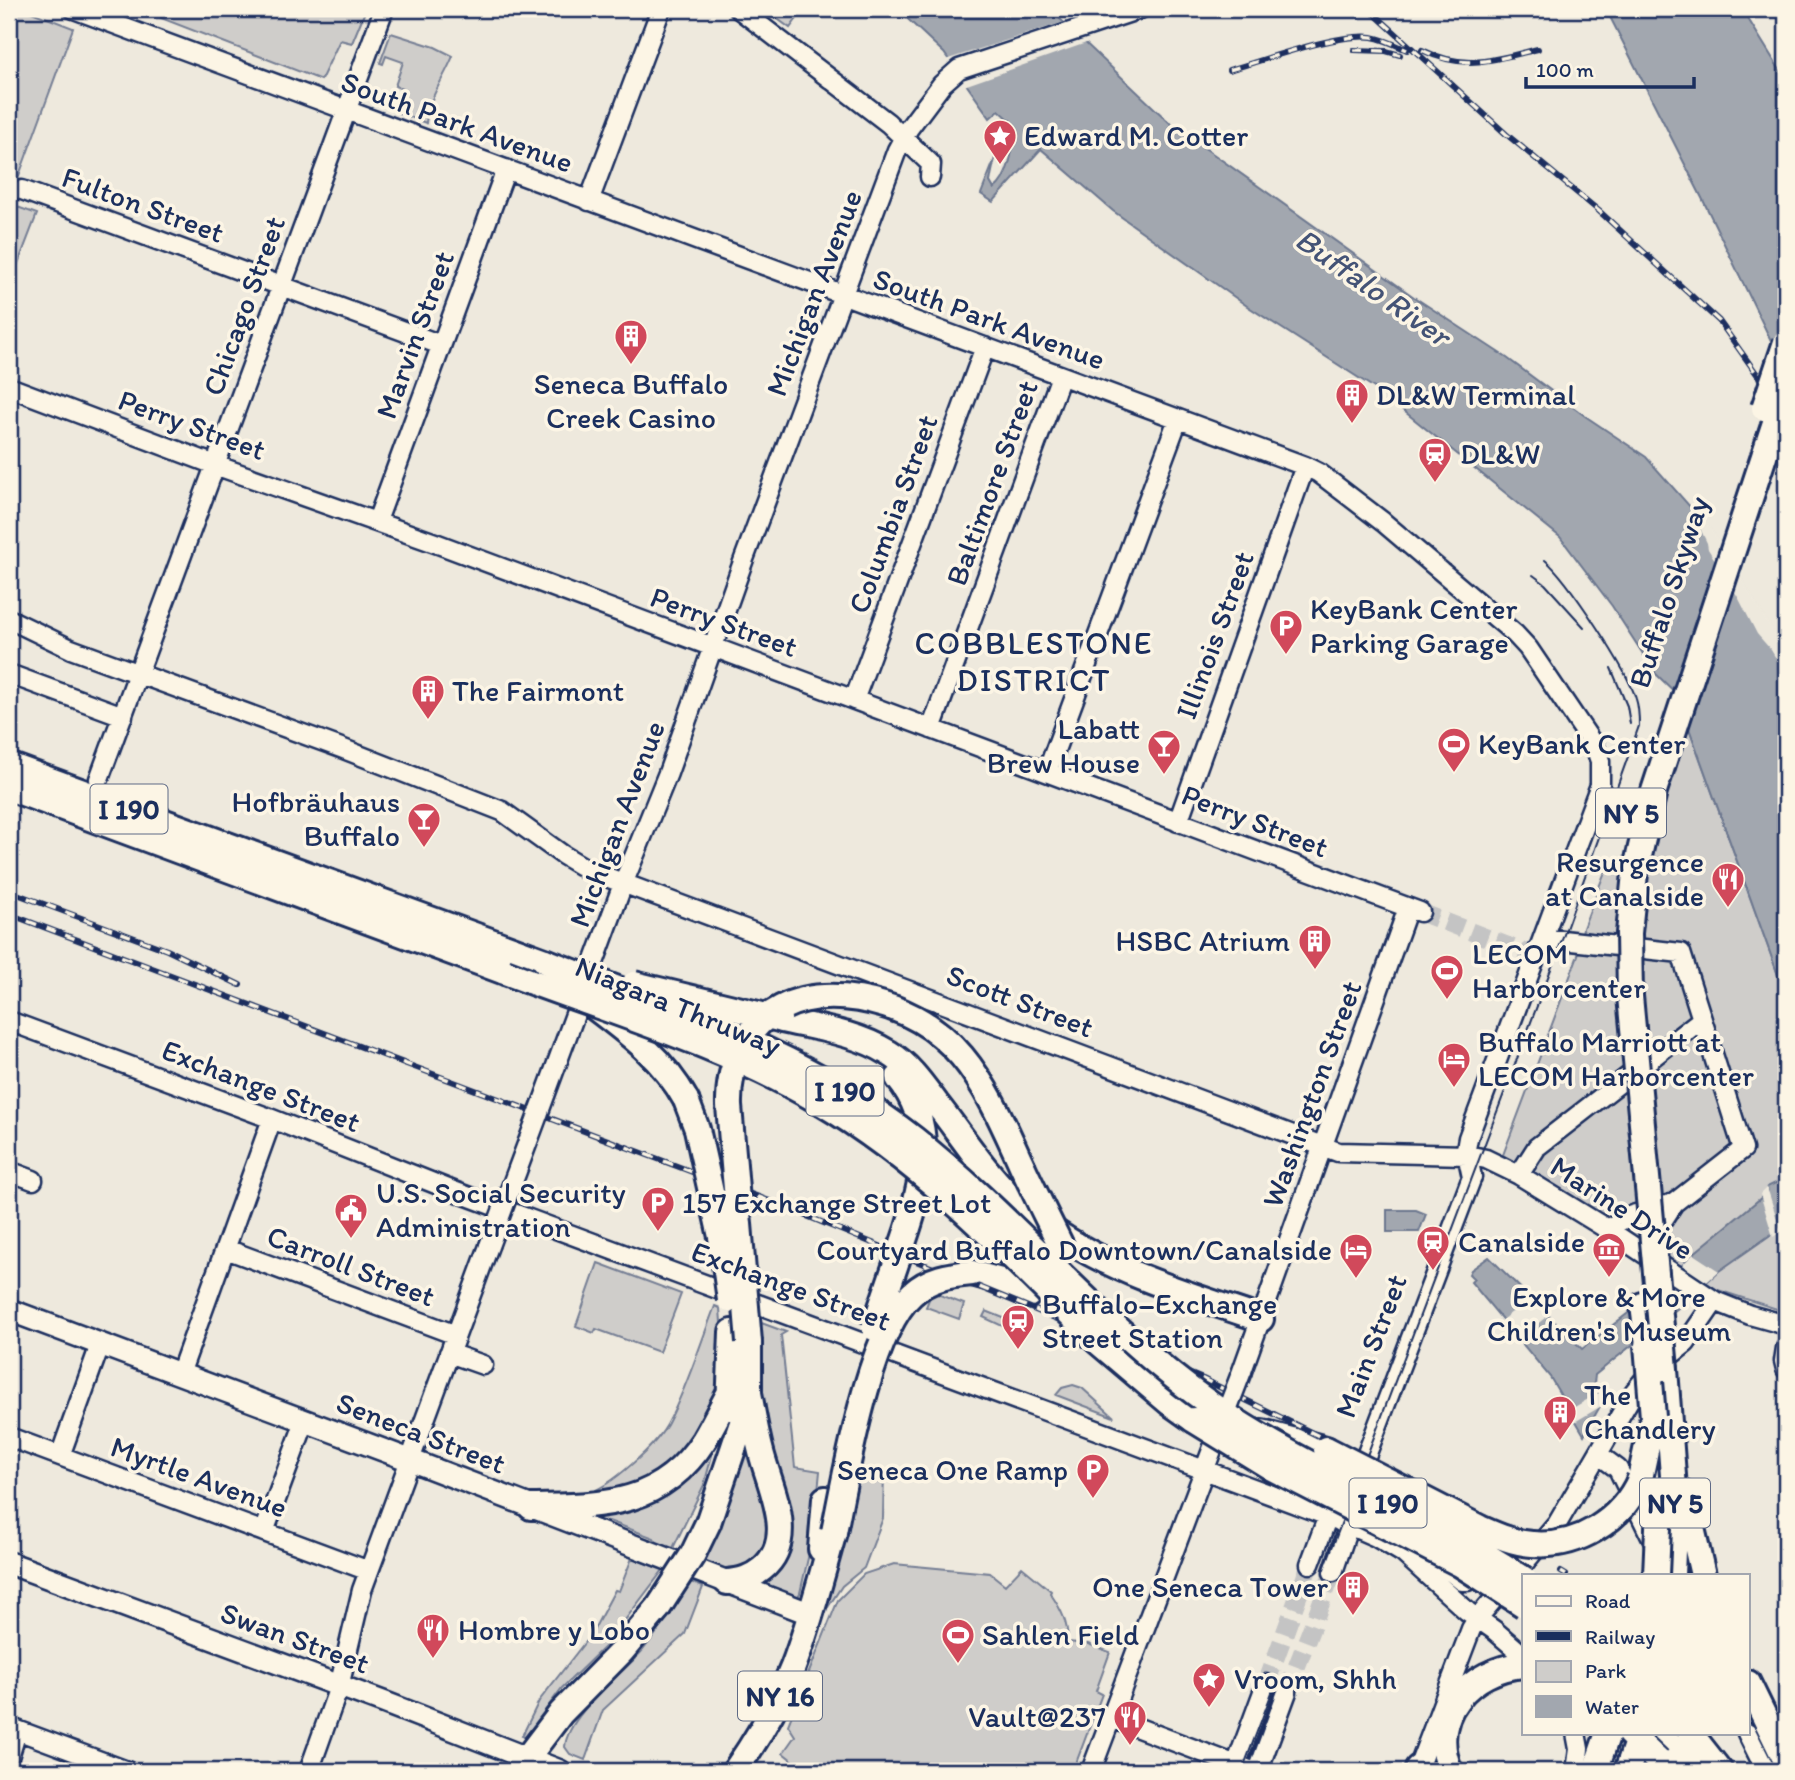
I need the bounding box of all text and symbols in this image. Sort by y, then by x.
scale bar [1526,46,1694,90]
text: 100 m [1536,57,1594,82]
street label: South Park Avenue [336,62,578,181]
place icon: Edward M. Cotter [981,117,1019,166]
place label: Edward M. Cotter [1024,117,1248,154]
street label: Fulton Street [57,158,229,251]
street label: Michigan Avenue [757,184,870,401]
street label: Chicago Street [194,211,293,401]
water label: Buffalo River [1288,220,1460,356]
street label: Marvin Street [367,246,462,424]
street label: South Park Avenue [868,259,1110,378]
building icon: Seneca Buffalo Creek Casino [612,317,650,366]
place label: Seneca Buffalo Creek Casino [534,365,728,436]
street label: Baltimore Street [937,375,1046,591]
building icon: DL&W Terminal [1333,376,1371,425]
place label: DL&W Terminal [1376,376,1576,413]
street label: Perry Street [113,381,271,468]
street label: Columbia Street [839,409,946,618]
station icon: DL&W [1416,435,1454,484]
place label: DL&W [1460,435,1540,472]
street label: Buffalo Skyway [1620,491,1717,692]
street label: Illinois Street [1167,546,1262,724]
street label: Perry Street [645,578,803,665]
place label: KeyBank Center Parking Garage [1310,590,1518,661]
parking icon: KeyBank Center Parking Garage [1267,607,1305,656]
district label: COBBLESTONE DISTRICT [914,624,1154,699]
building icon: The Fairmont [409,672,447,721]
place label: The Fairmont [452,672,624,709]
place label: Labatt Brew House [987,710,1140,781]
street label: Michigan Avenue [560,715,673,932]
sports icon: KeyBank Center [1435,725,1473,774]
place label: KeyBank Center [1478,725,1686,762]
bar icon: Labatt Brew House [1145,727,1183,776]
street label: Perry Street [1177,776,1334,865]
place label: Hofbräuhaus Buffalo [231,783,400,854]
road number: I 190 [90,784,168,834]
road number: NY 5 [1596,788,1666,838]
bar icon: Hofbräuhaus Buffalo [405,800,443,849]
place label: Resurgence at Canalside [1545,843,1704,914]
restaurant icon: Resurgence at Canalside [1709,860,1747,909]
place label: HSBC Atrium [1116,922,1290,959]
building icon: HSBC Atrium [1296,922,1334,971]
place label: LECOM Harborcenter [1472,935,1645,1006]
street label: Niagara Thruway [570,947,786,1064]
sports icon: LECOM Harborcenter [1428,952,1466,1001]
street label: Scott Street [941,956,1099,1045]
street label: Washington Street [1253,975,1370,1212]
place label: Buffalo Marriott at LECOM Harborcenter [1478,1023,1754,1094]
street label: Exchange Street [157,1031,366,1140]
hotel icon: Buffalo Marriott at LECOM Harborcenter [1435,1040,1473,1089]
road number: I 190 [806,1066,884,1116]
street label: Marine Drive [1544,1148,1701,1268]
place label: U.S. Social Security Administration [376,1174,626,1245]
parking icon: 157 Exchange Street Lot [639,1184,677,1233]
place label: 157 Exchange Street Lot [682,1184,991,1221]
public building icon: U.S. Social Security Administration [332,1191,370,1240]
street label: Carroll Street [262,1217,440,1315]
station icon: Canalside [1414,1223,1452,1272]
place label: Canalside [1458,1223,1585,1260]
museum icon: Explore & More Children's Museum [1590,1230,1628,1279]
place label: Courtyard Buffalo Downtown/Canalside [816,1231,1332,1268]
hotel icon: Courtyard Buffalo Downtown/Canalside [1337,1231,1375,1280]
street label: Exchange Street [686,1232,896,1339]
street label: Main Street [1326,1269,1415,1423]
place label: Explore & More Children's Museum [1487,1278,1731,1349]
place label: Buffalo–Exchange Street Station [1042,1285,1277,1356]
station icon: Buffalo–Exchange Street Station [999,1302,1037,1351]
place label: The Chandlery [1584,1376,1716,1447]
street label: Seneca Street [331,1383,511,1482]
building icon: The Chandlery [1541,1393,1579,1442]
street label: Myrtle Avenue [106,1427,292,1526]
place label: Seneca One Ramp [837,1451,1068,1488]
parking icon: Seneca One Ramp [1074,1451,1112,1500]
road number: I 190 [1350,1478,1426,1528]
road number: NY 5 [1640,1478,1710,1528]
place label: One Seneca Tower [1092,1568,1329,1605]
building icon: One Seneca Tower [1334,1568,1372,1617]
legend [1522,1574,1750,1734]
text: Road [1585,1588,1631,1613]
street label: Swan Street [216,1594,375,1682]
restaurant icon: Hombre y Lobo [414,1611,452,1660]
place label: Hombre y Lobo [458,1611,650,1648]
sports icon: Sahlen Field [939,1616,977,1665]
place label: Sahlen Field [982,1616,1139,1653]
text: Railway [1585,1624,1655,1649]
text: Park [1585,1658,1627,1683]
place icon: Vroom, Shhh [1190,1660,1228,1709]
place label: Vroom, Shhh [1234,1660,1396,1697]
road number: NY 16 [738,1672,822,1720]
text: Water [1585,1694,1639,1719]
place label: Vault@237 [968,1698,1106,1735]
restaurant icon: Vault@237 [1111,1698,1149,1747]

